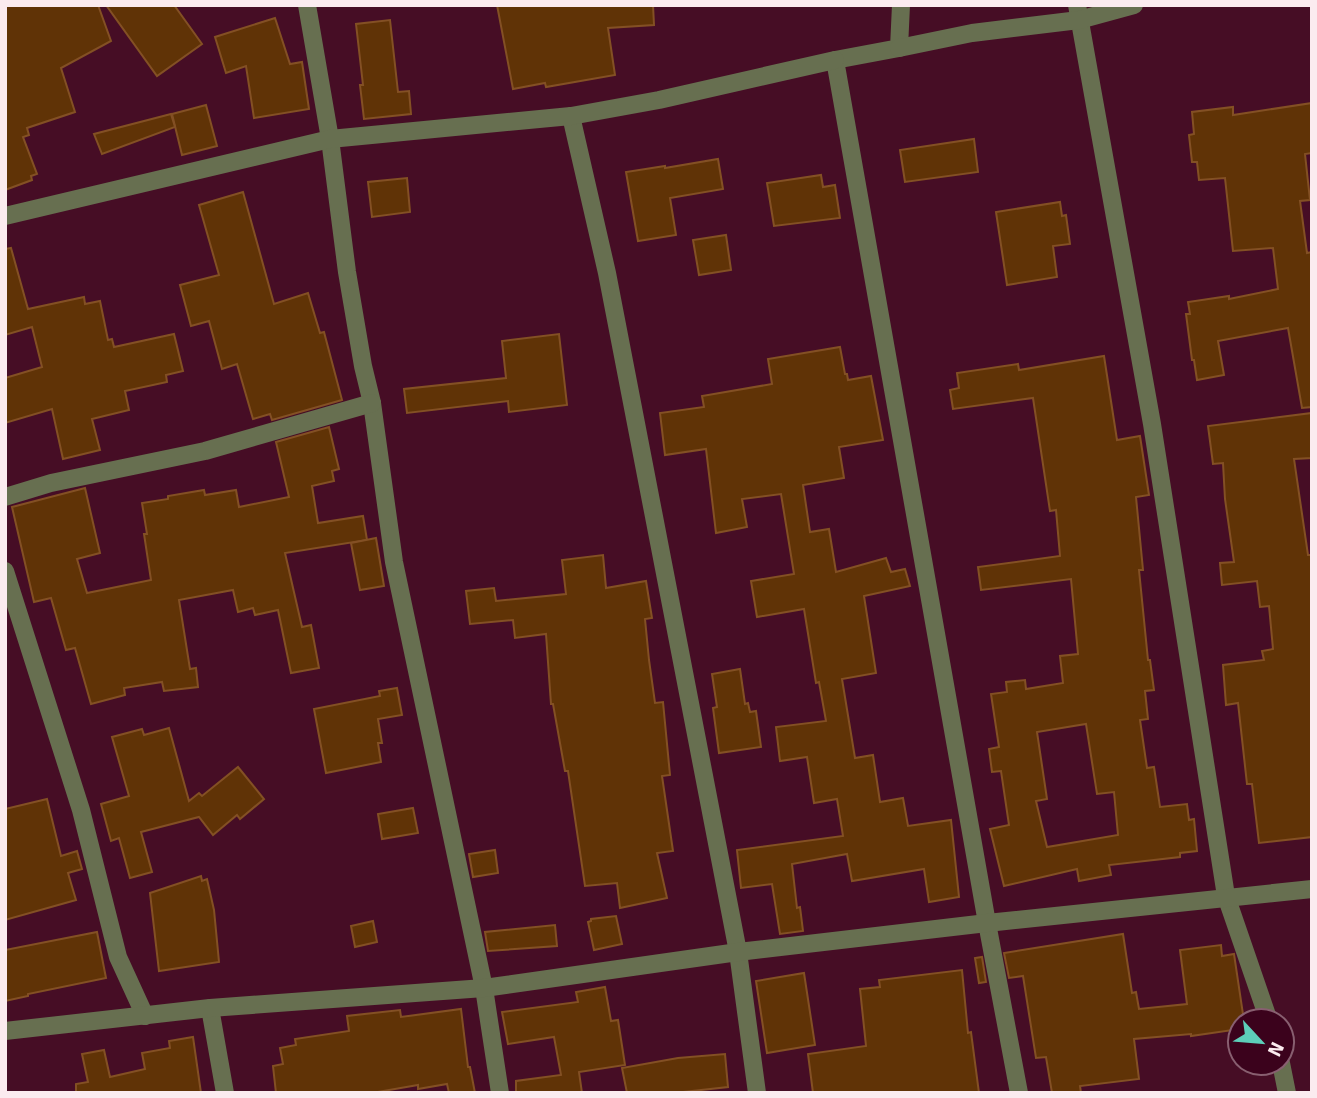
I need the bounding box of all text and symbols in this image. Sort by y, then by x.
north arrow [1226,1007,1296,1077]
text: N [1262,1038,1289,1060]

